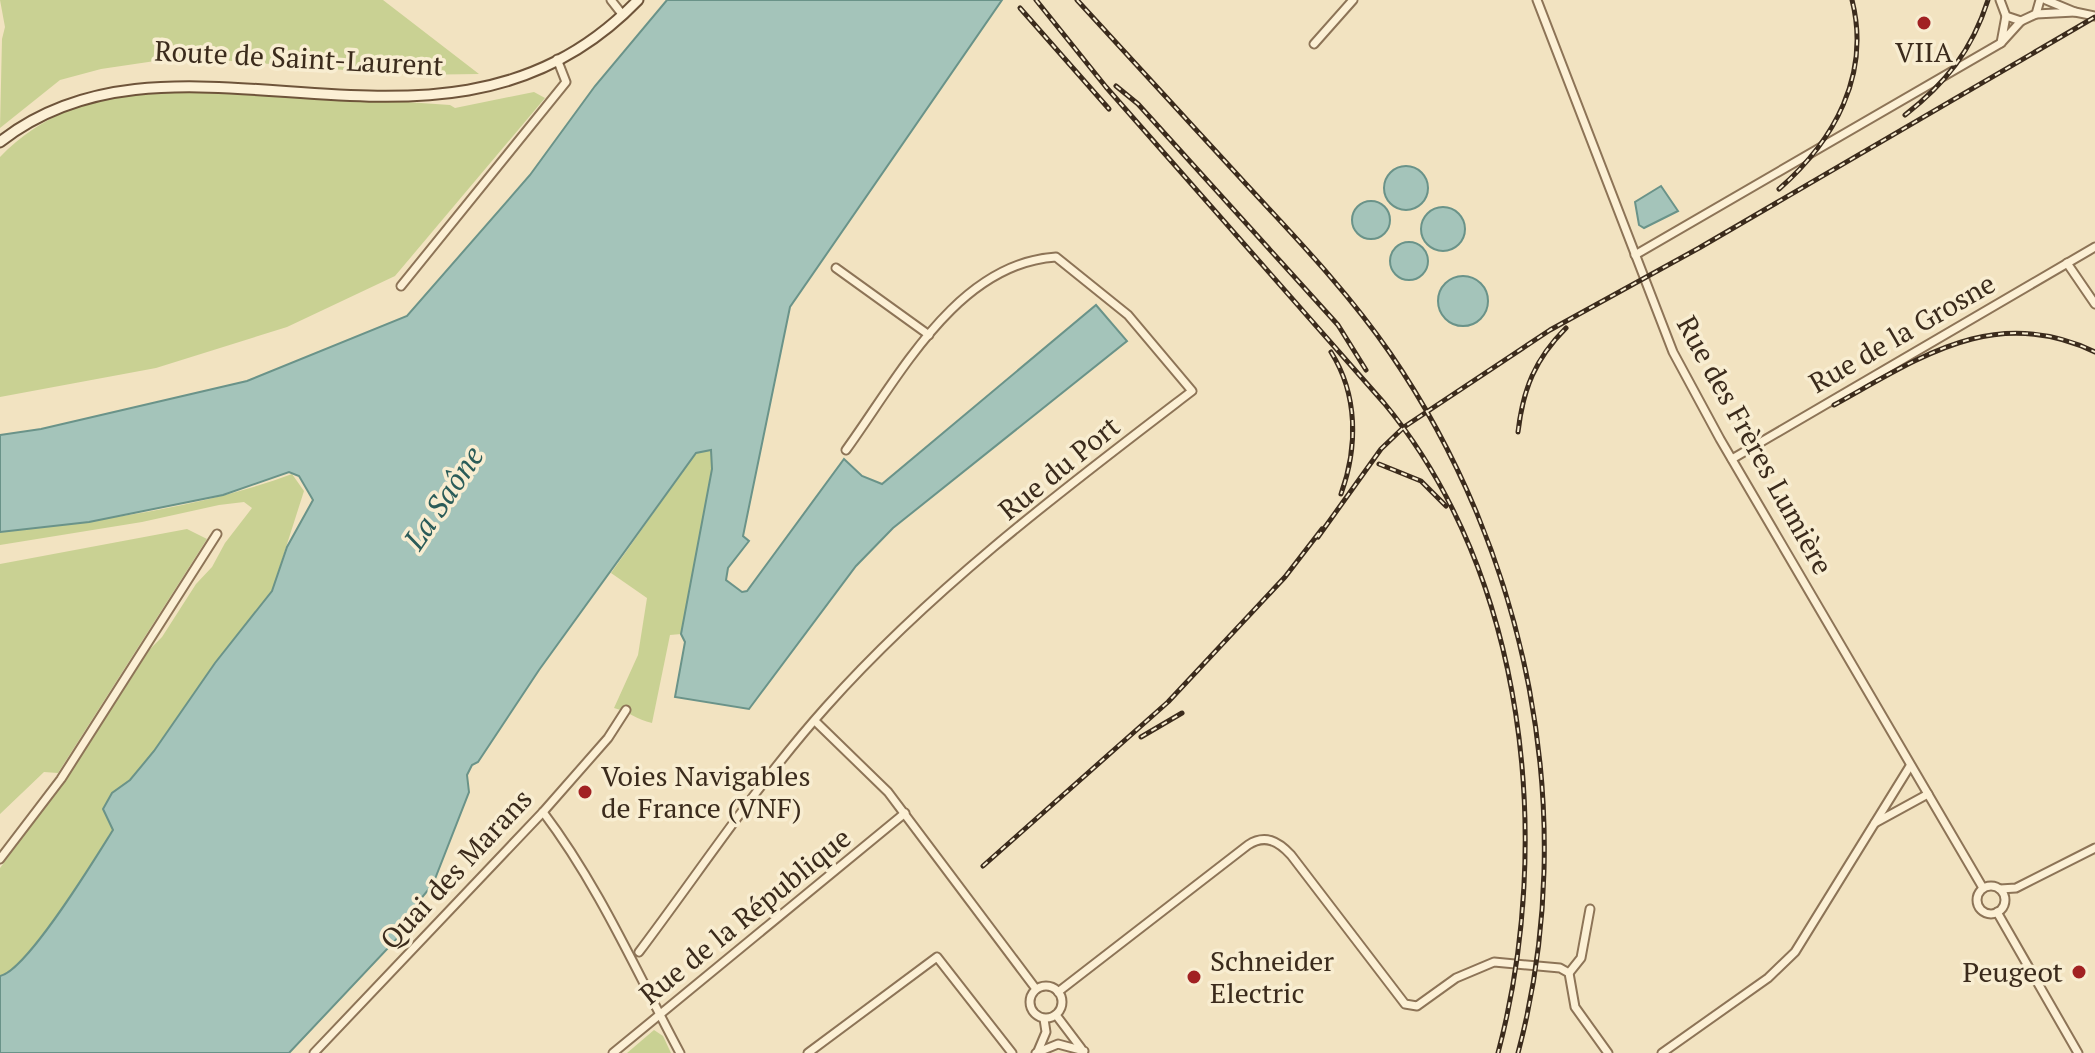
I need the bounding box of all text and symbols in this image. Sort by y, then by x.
marker: VIIA [1915,14,1933,32]
street label: Route de Saint-Laurent [154,31,445,84]
place label: VIIA [1895,33,1954,70]
street label: Rue de la Grosne [1802,264,2001,401]
street label: Rue des Frères Lumière [1669,309,1842,581]
street label: Rue du Port [990,407,1127,528]
water label: La Saône [393,438,493,558]
place label: Voies Navigables de France (VNF) [601,757,811,826]
street label: Quai des Marans [372,780,540,957]
marker: Voies Navigables de France (VNF) [576,783,594,801]
street label: Rue de la République [631,819,858,1012]
place label: Schneider Electric [1210,942,1334,1011]
place label: Peugeot [1963,953,2064,990]
marker: Peugeot [2070,963,2088,981]
marker: Schneider Electric [1185,968,1203,986]

